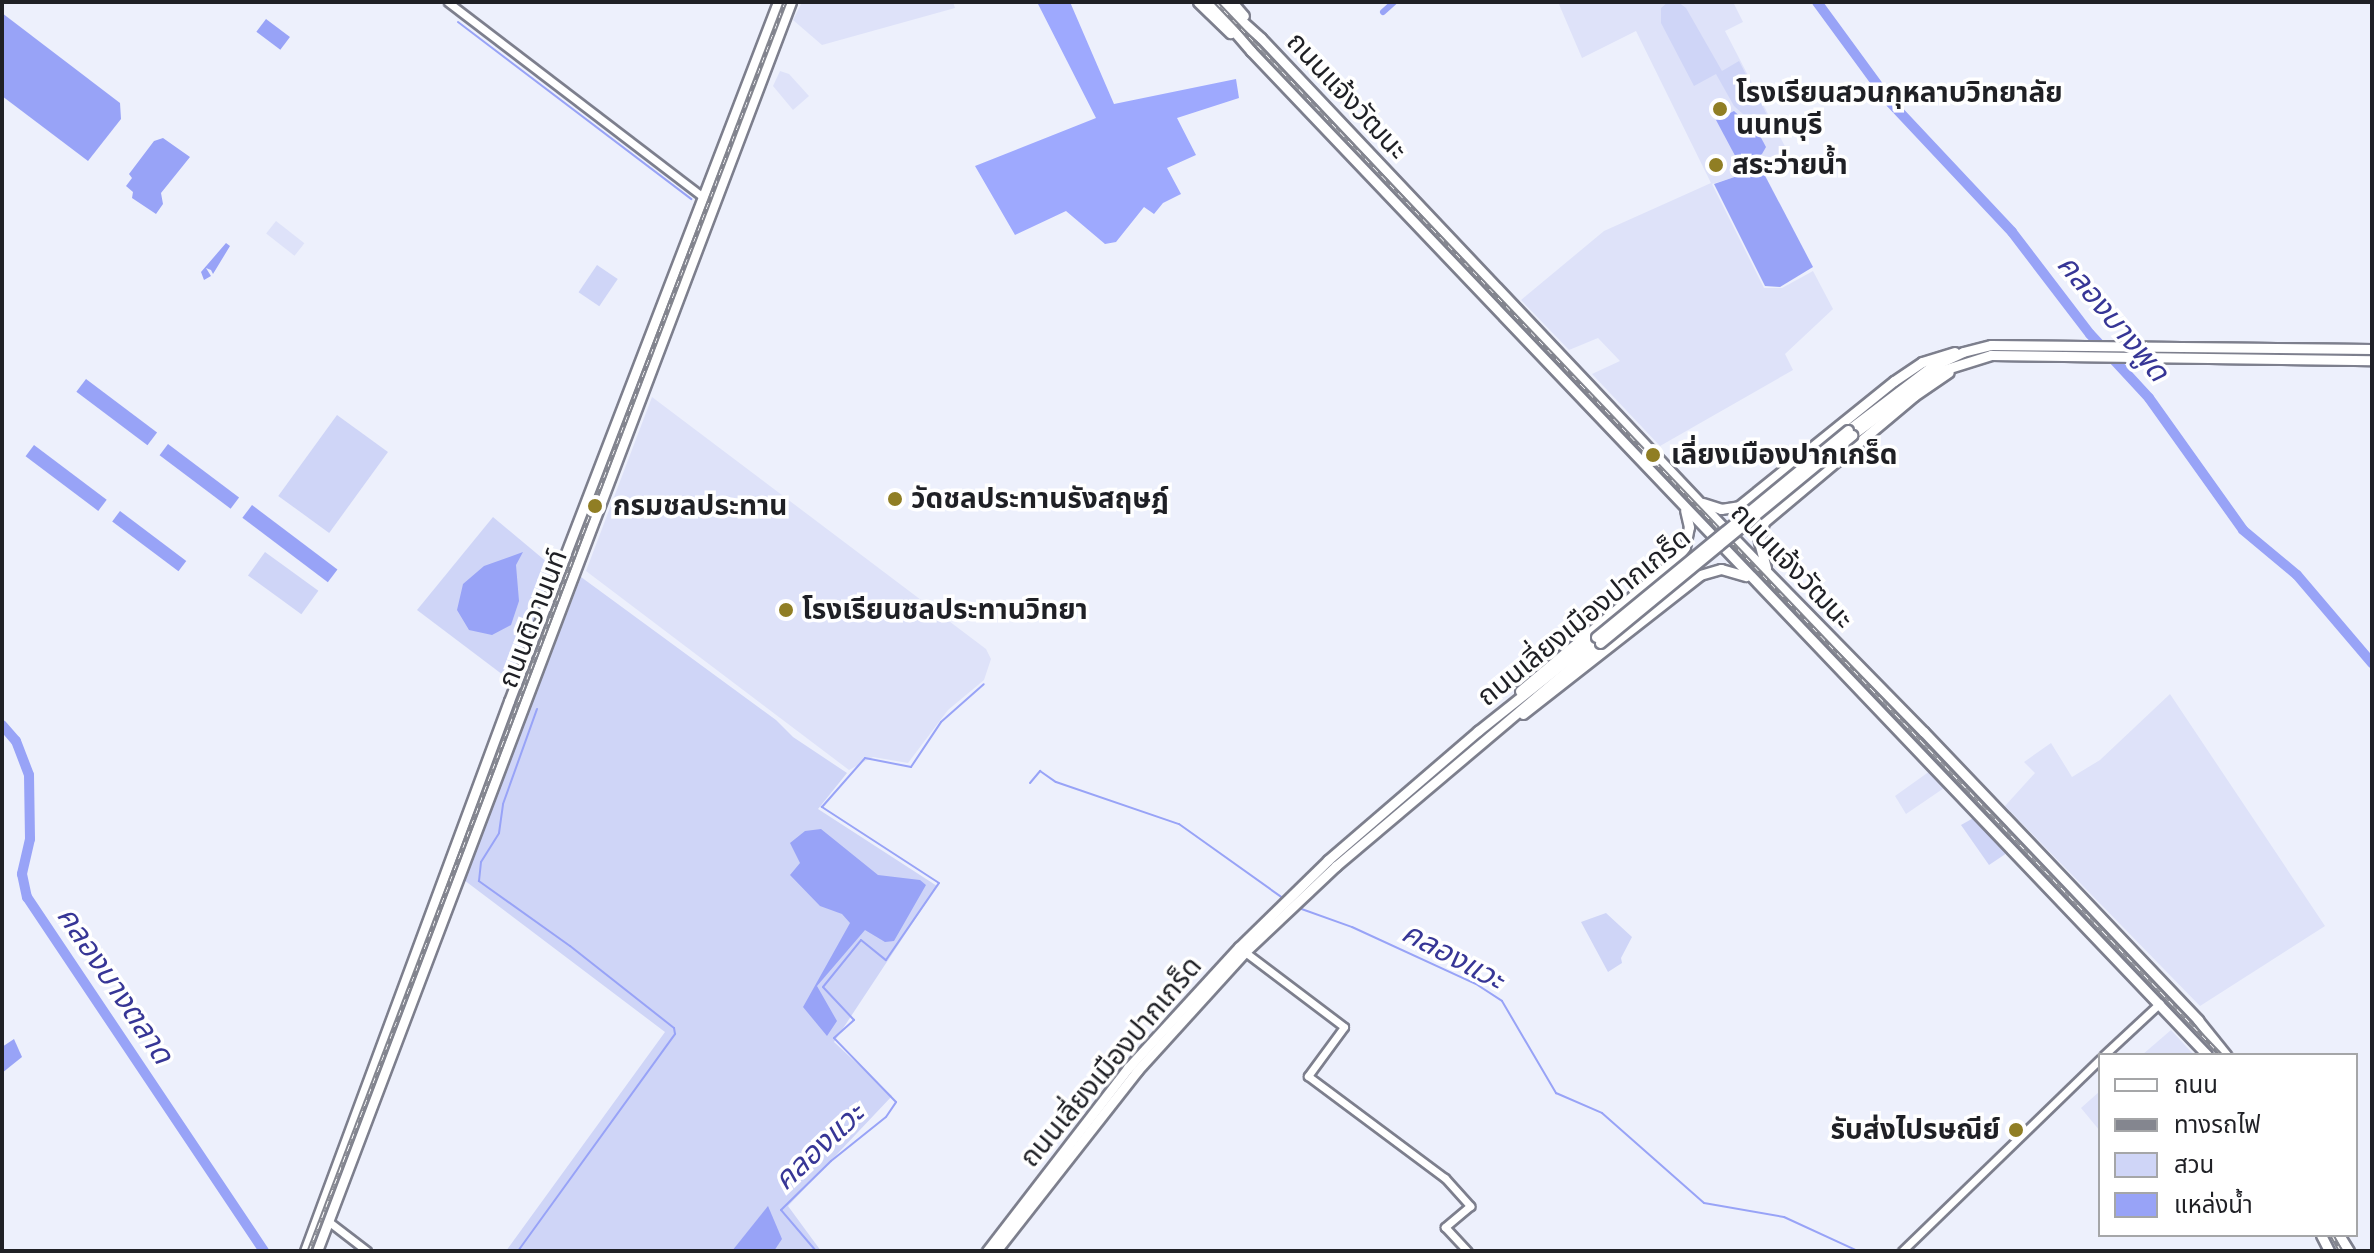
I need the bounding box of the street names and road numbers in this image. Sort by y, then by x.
street label: ถนนแจ้งวัฒนะ [1280,25,1414,167]
street label: ถนนแจ้งวัฒนะ [1724,496,1860,636]
street label: ถนนเลี่ยงเมืองปากเกร็ด [1471,521,1697,713]
street label: ถนนติวานนท์ [491,545,575,693]
street label: ถนนเลี่ยงเมืองปากเกร็ด [1013,950,1209,1174]

